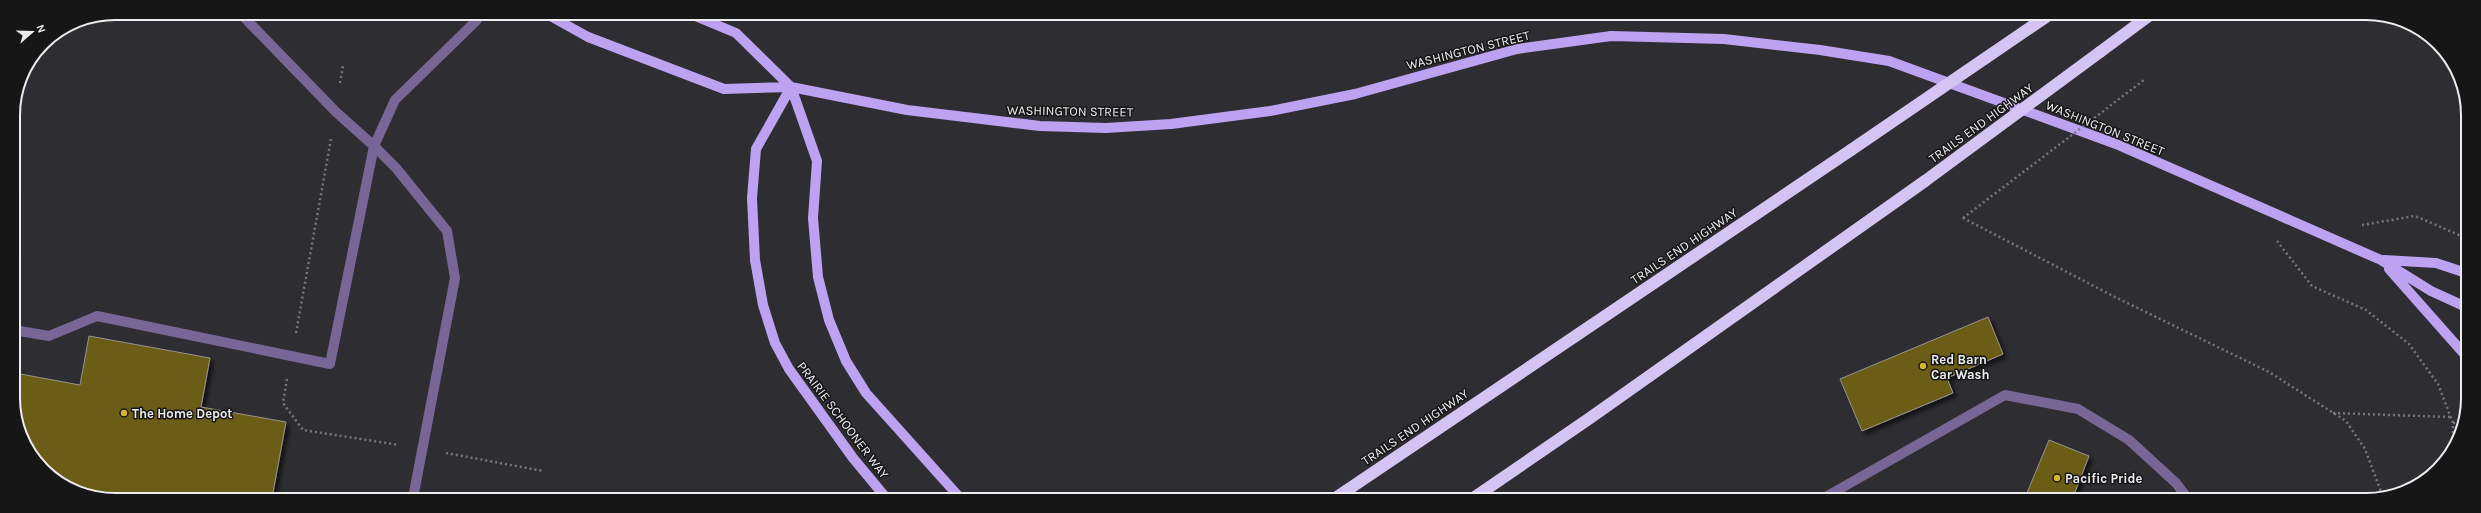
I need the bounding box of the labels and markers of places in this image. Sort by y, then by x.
place label: Red Barn Car Wash [1931,352,1990,382]
marker: Red Barn Car Wash [1918,361,1928,371]
place label: The Home Depot [132,406,232,421]
marker: The Home Depot [119,408,129,418]
place label: Pacific Pride [2065,471,2142,486]
marker: Pacific Pride [2052,473,2062,483]

